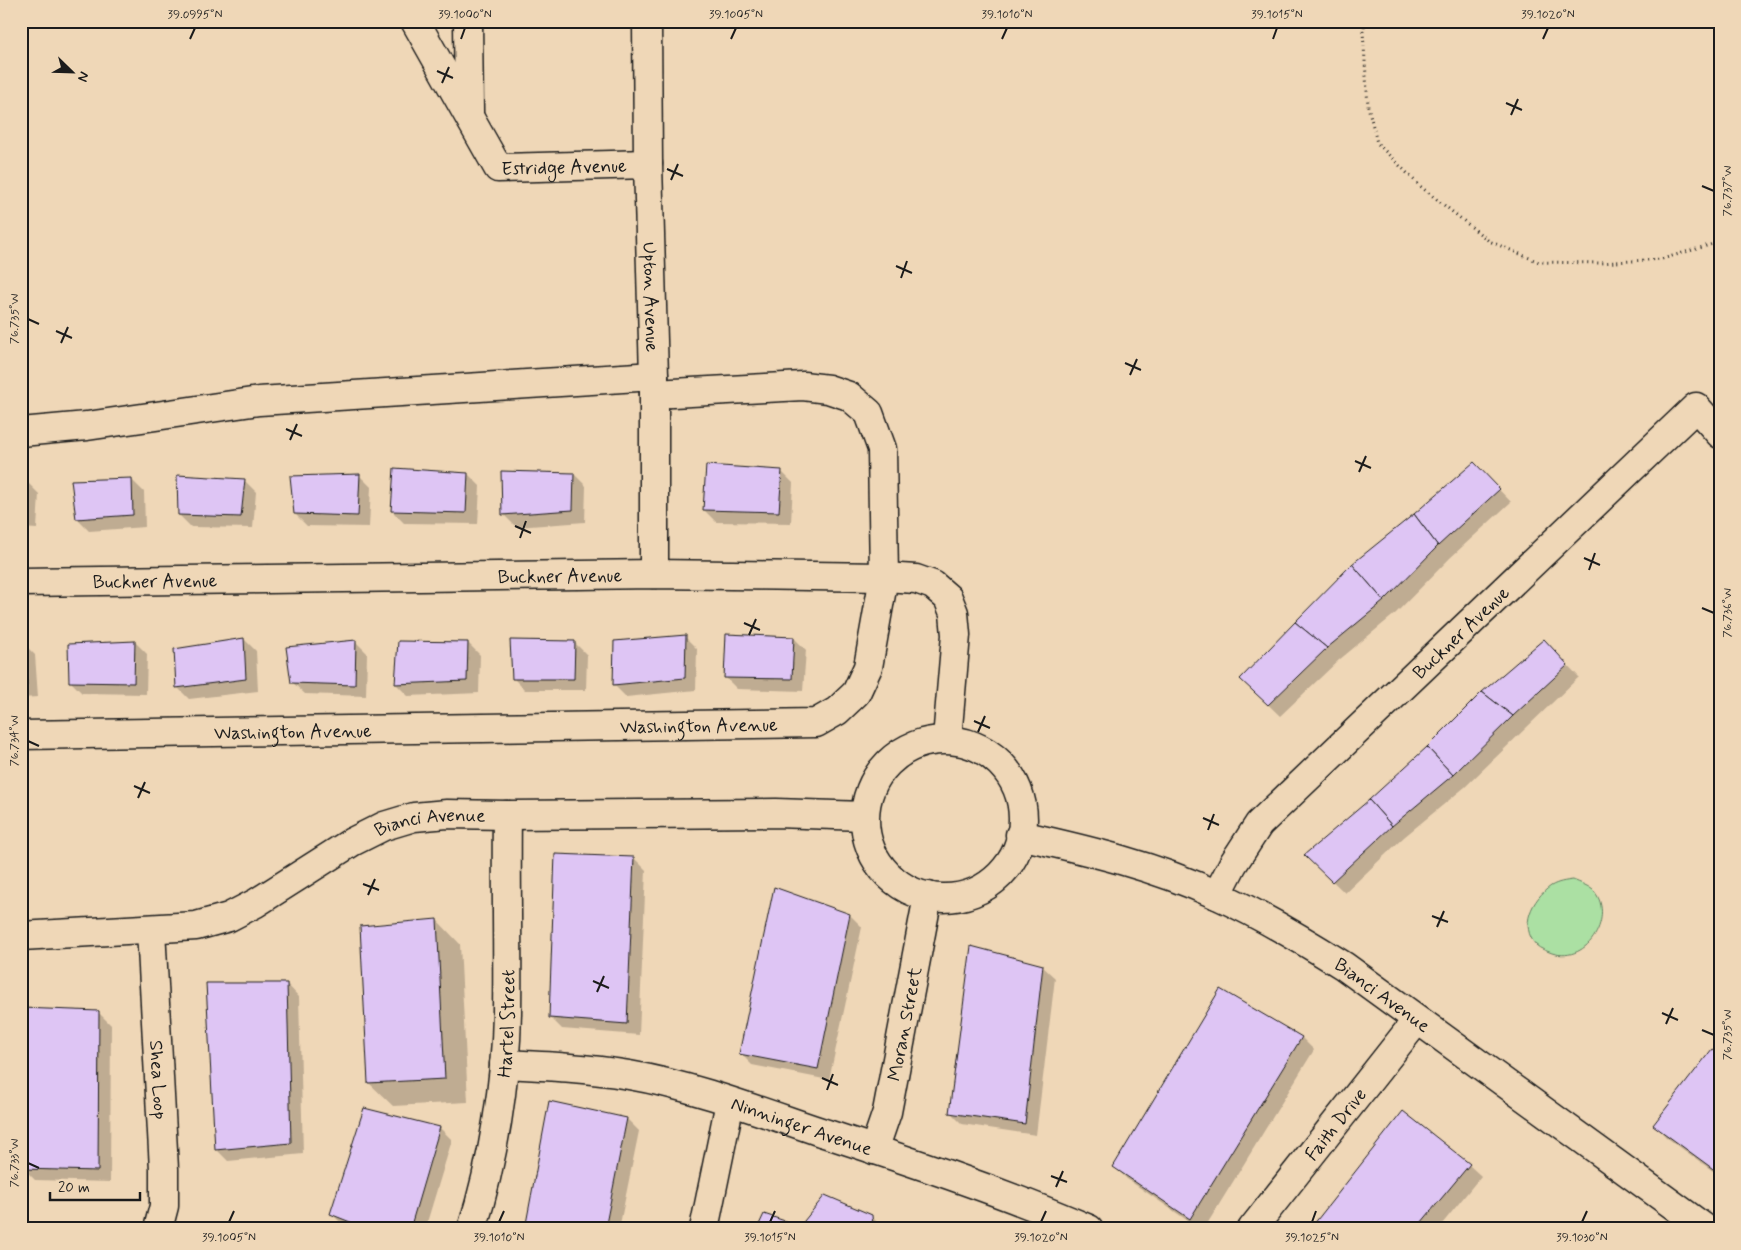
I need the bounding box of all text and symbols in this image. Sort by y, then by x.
text: 39.0995°N [168,7,222,23]
text: 39.1000°N [438,7,492,23]
text: 39.1005°N [709,7,763,23]
text: 39.1010°N [981,7,1033,23]
text: 39.1015°N [1251,7,1303,23]
text: 39.1020°N [1521,7,1575,23]
north arrow [48,48,98,98]
text: N [73,69,93,84]
street label: Estridge Avenue [501,154,627,183]
text: 76.737°W [1720,166,1736,216]
street label: Upton Avenue [636,241,664,353]
text: 76.735°W [7,294,23,344]
street label: Buckner Avenue [497,563,623,590]
street label: Buckner Avenue [92,569,218,595]
street label: Buckner Avenue [1408,581,1515,685]
text: 76.736°W [1720,588,1736,638]
street label: Washington Avenue [620,713,778,742]
text: 76.734°W [7,715,23,767]
street label: Washington Avenue [214,719,372,748]
street label: Bianci Avenue [370,803,486,843]
street label: Bianci Avenue [1329,952,1435,1039]
street label: Moran Street [882,965,928,1083]
street label: Hartel Street [492,969,521,1079]
text: 76.735°W [1720,1010,1736,1060]
street label: Shea Loop [143,1040,172,1120]
street label: Faith Drive [1300,1083,1373,1166]
street label: Ninninger Avenue [728,1091,875,1162]
text: 76.733°W [7,1138,23,1187]
scale bar [50,1170,140,1202]
text: 20 m [58,1178,90,1198]
text: 39.1005°N [202,1230,256,1246]
text: 39.1010°N [473,1230,525,1246]
text: 39.1015°N [744,1230,796,1246]
text: 39.1020°N [1014,1230,1068,1246]
text: 39.1025°N [1285,1230,1339,1246]
text: 39.1030°N [1556,1230,1608,1246]

